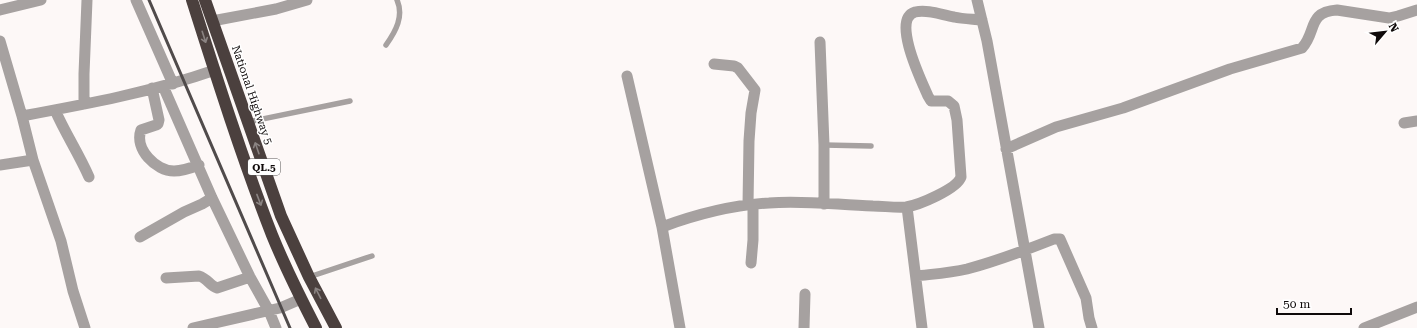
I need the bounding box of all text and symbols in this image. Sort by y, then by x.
north arrow [1365,12,1405,52]
text: N [1386,21,1401,35]
one-way arrow [201,30,208,43]
street label: National Highway 5 [229,44,275,146]
one-way arrow [253,142,261,154]
road number: QL.5 [248,159,280,175]
one-way arrow [255,194,263,206]
one-way arrow [314,288,321,300]
scale bar [1277,290,1351,316]
text: 50 m [1283,297,1310,311]

